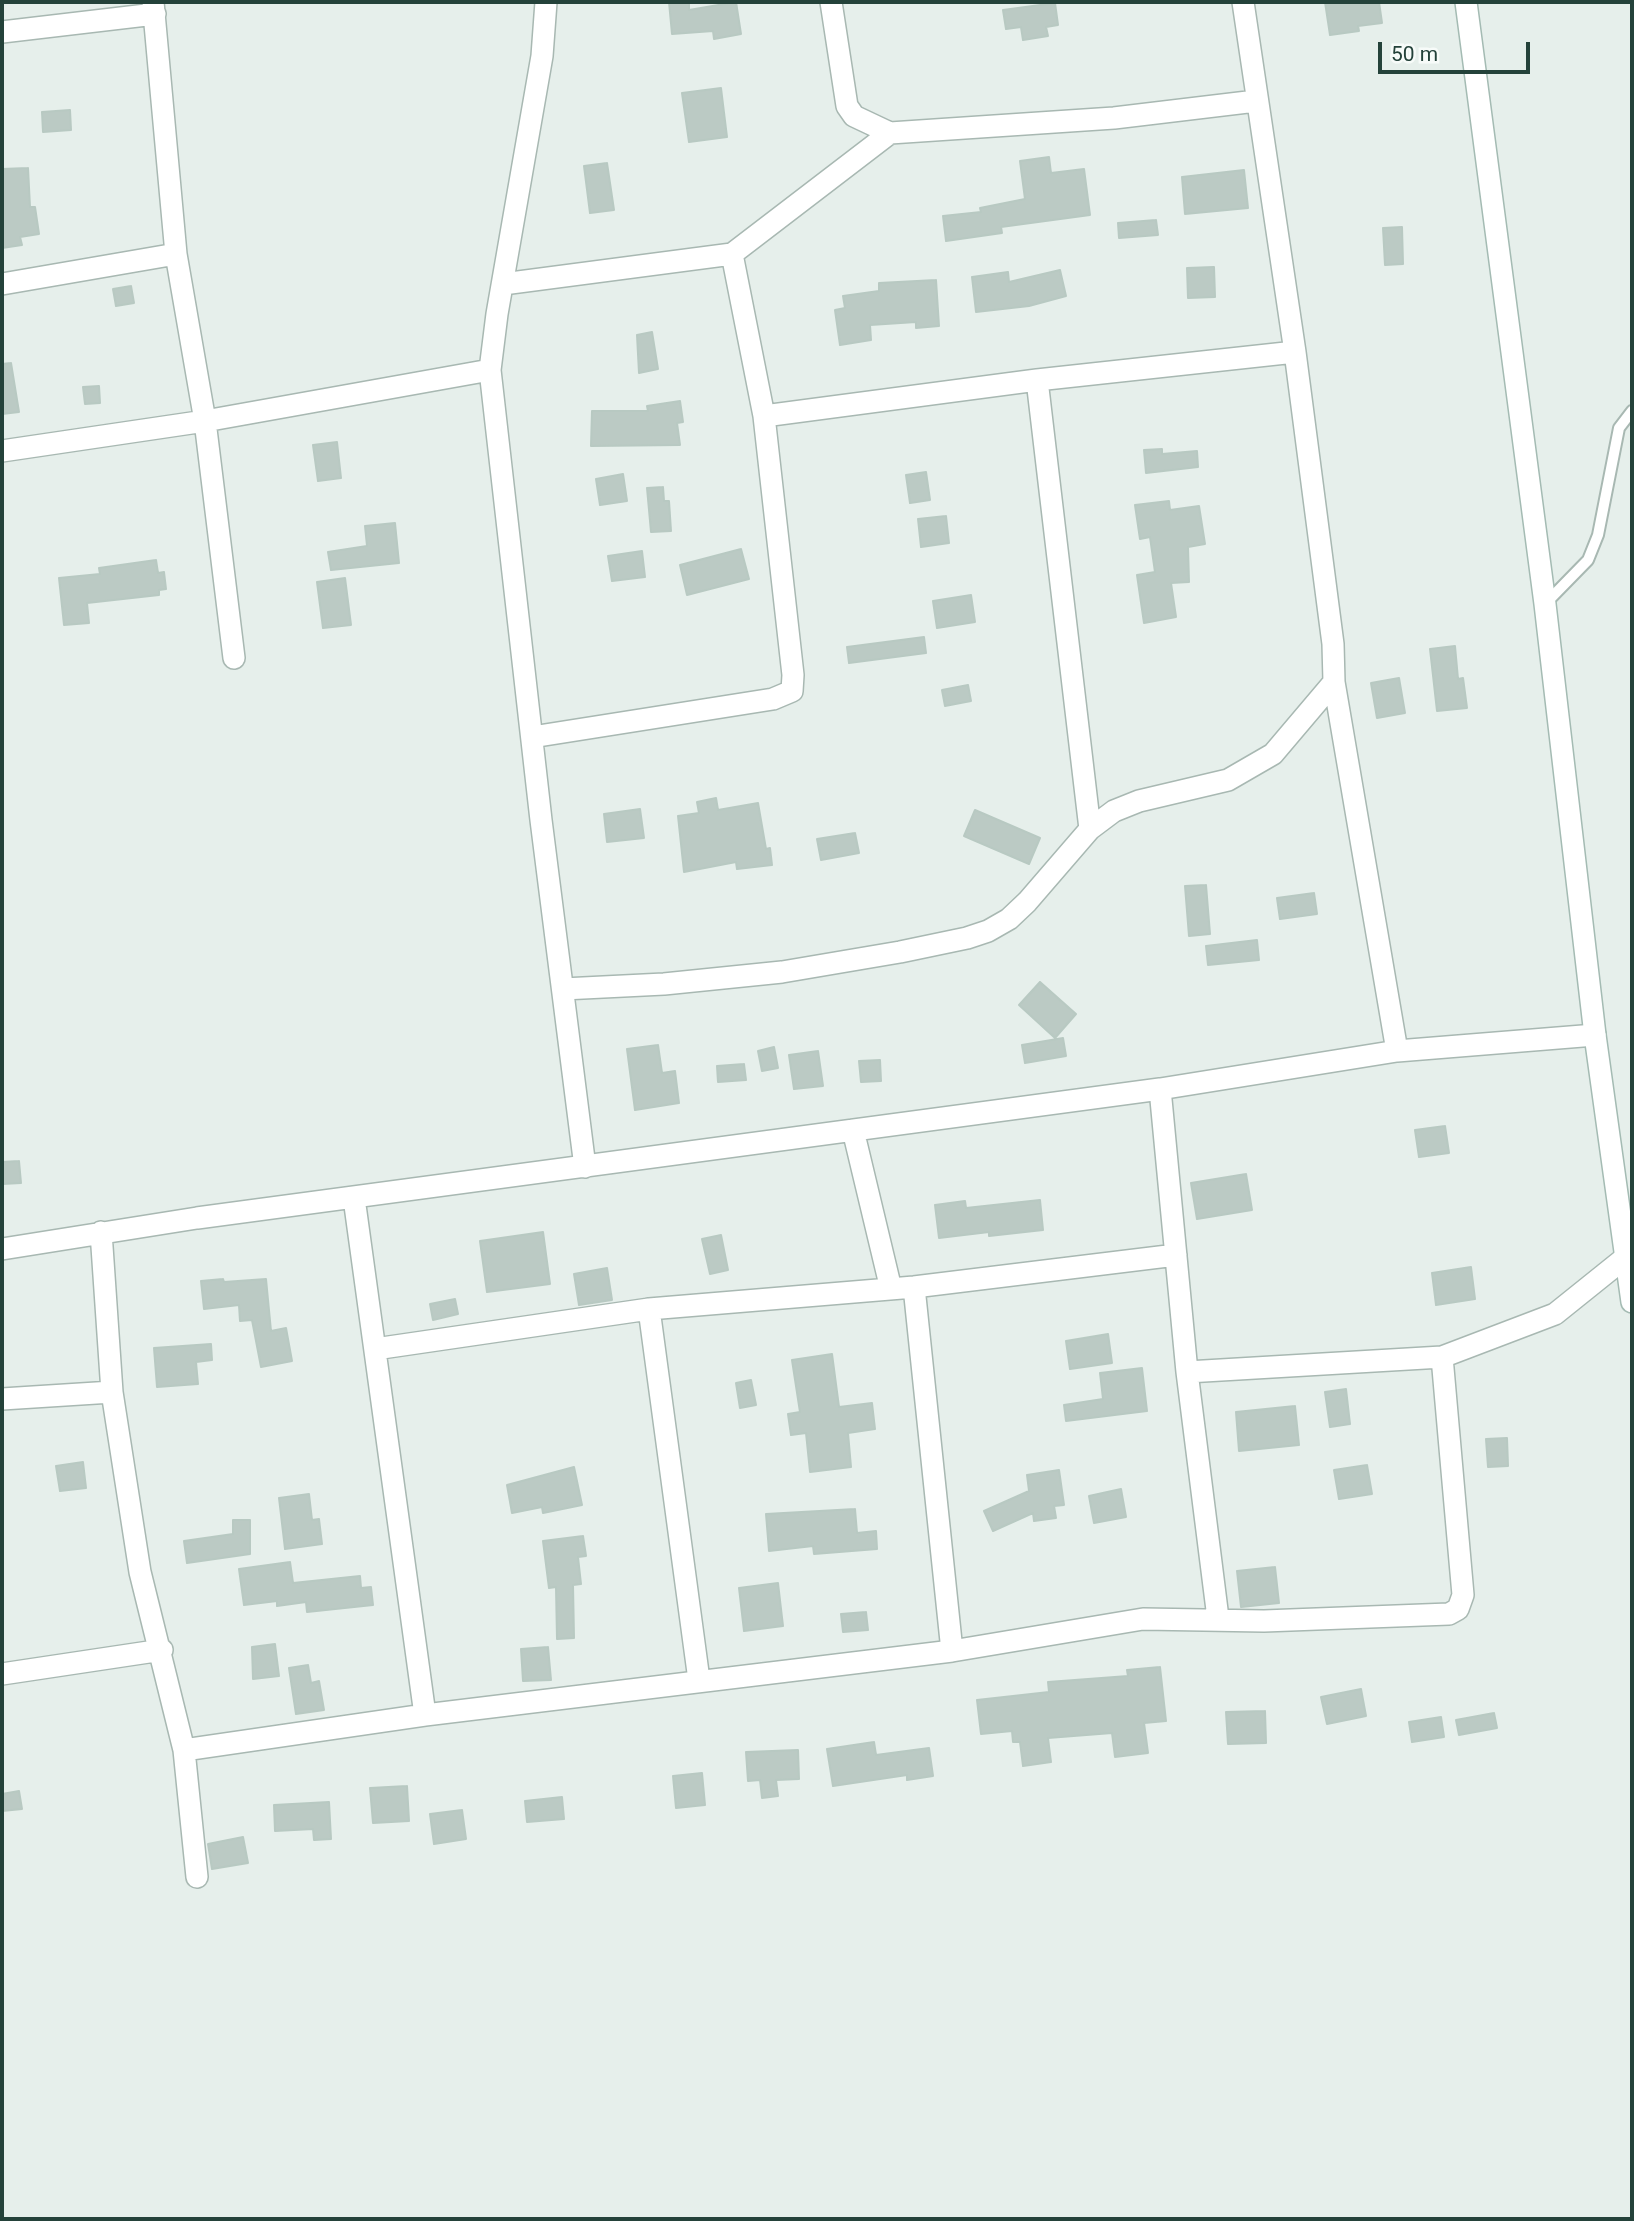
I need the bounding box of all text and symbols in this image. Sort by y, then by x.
scale bar [1382,28,1534,72]
text: 50 m [1391,42,1438,66]

